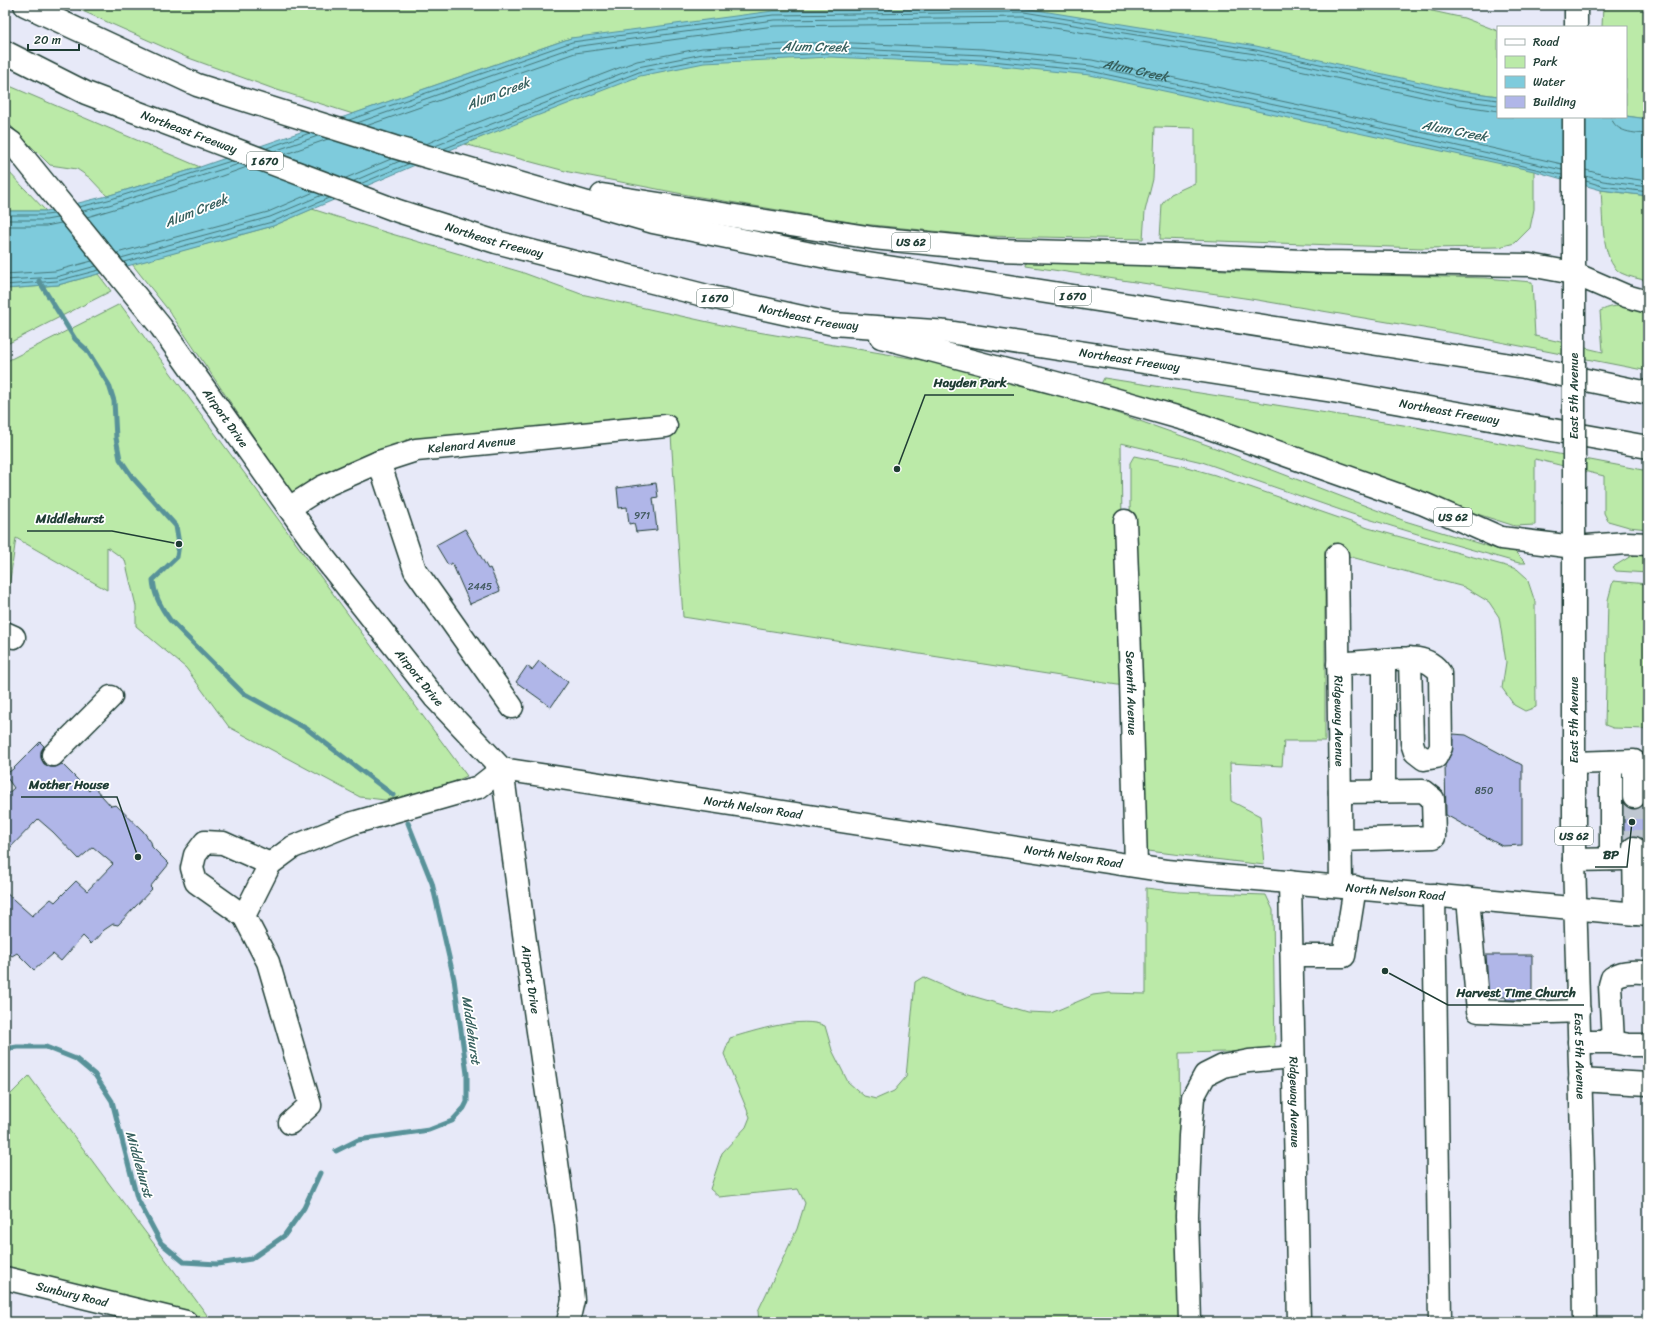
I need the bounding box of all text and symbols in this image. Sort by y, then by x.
scale bar [28,26,79,52]
legend [1497,26,1627,118]
text: 20 m [34,29,61,51]
text: Road [1533,31,1560,53]
water label: Alum Creek [781,34,850,59]
text: Park [1533,51,1558,73]
water label: Alum Creek [1100,52,1173,89]
water label: Alum Creek [462,70,535,116]
text: Water [1533,71,1566,93]
text: Building [1533,91,1576,113]
street label: Northeast Freeway [138,104,241,160]
water label: Alum Creek [1419,113,1491,148]
road number: I 670 [247,152,283,170]
water label: Alum Creek [160,187,233,234]
street label: Northeast Freeway [442,216,547,265]
road number: US 62 [892,233,930,251]
road number: I 670 [1055,287,1091,305]
road number: I 670 [697,289,733,307]
street label: Northeast Freeway [757,297,860,337]
street label: Northeast Freeway [1078,341,1182,378]
street label: East 5th Avenue [1563,353,1585,439]
callout: Hayden Park [925,370,1014,395]
text: Hayden Park [932,371,1008,394]
street label: Airport Drive [196,383,254,453]
street label: Northeast Freeway [1398,392,1502,432]
street label: Kelenard Avenue [426,429,517,460]
callout: Middlehurst [27,506,112,531]
text: Middlehurst [35,507,105,530]
house number: 971 [634,507,650,525]
road number: US 62 [1434,508,1472,526]
house number: 2445 [468,578,492,596]
street label: Airport Drive [388,643,449,712]
street label: Seventh Avenue [1119,650,1143,736]
street label: Ridgeway Avenue [1327,675,1351,767]
street label: East 5th Avenue [1563,677,1585,763]
callout: Mother House [21,772,117,797]
text: Mother House [28,773,109,796]
house number: 850 [1475,782,1493,800]
street label: North Nelson Road [702,789,805,826]
road number: US 62 [1555,827,1593,845]
street label: North Nelson Road [1023,838,1126,875]
callout: BP [1595,842,1627,867]
text: BP [1603,843,1619,866]
street label: North Nelson Road [1345,876,1447,907]
street label: Airport Drive [515,943,546,1015]
callout: Harvest Time Church [1448,980,1584,1005]
text: Harvest Time Church [1455,981,1576,1004]
water label: Middlehurst [455,995,488,1067]
street label: East 5th Avenue [1567,1012,1592,1100]
street label: Ridgeway Avenue [1283,1056,1306,1148]
water label: Middlehurst [119,1128,160,1201]
street label: Sunbury Road [34,1275,111,1314]

